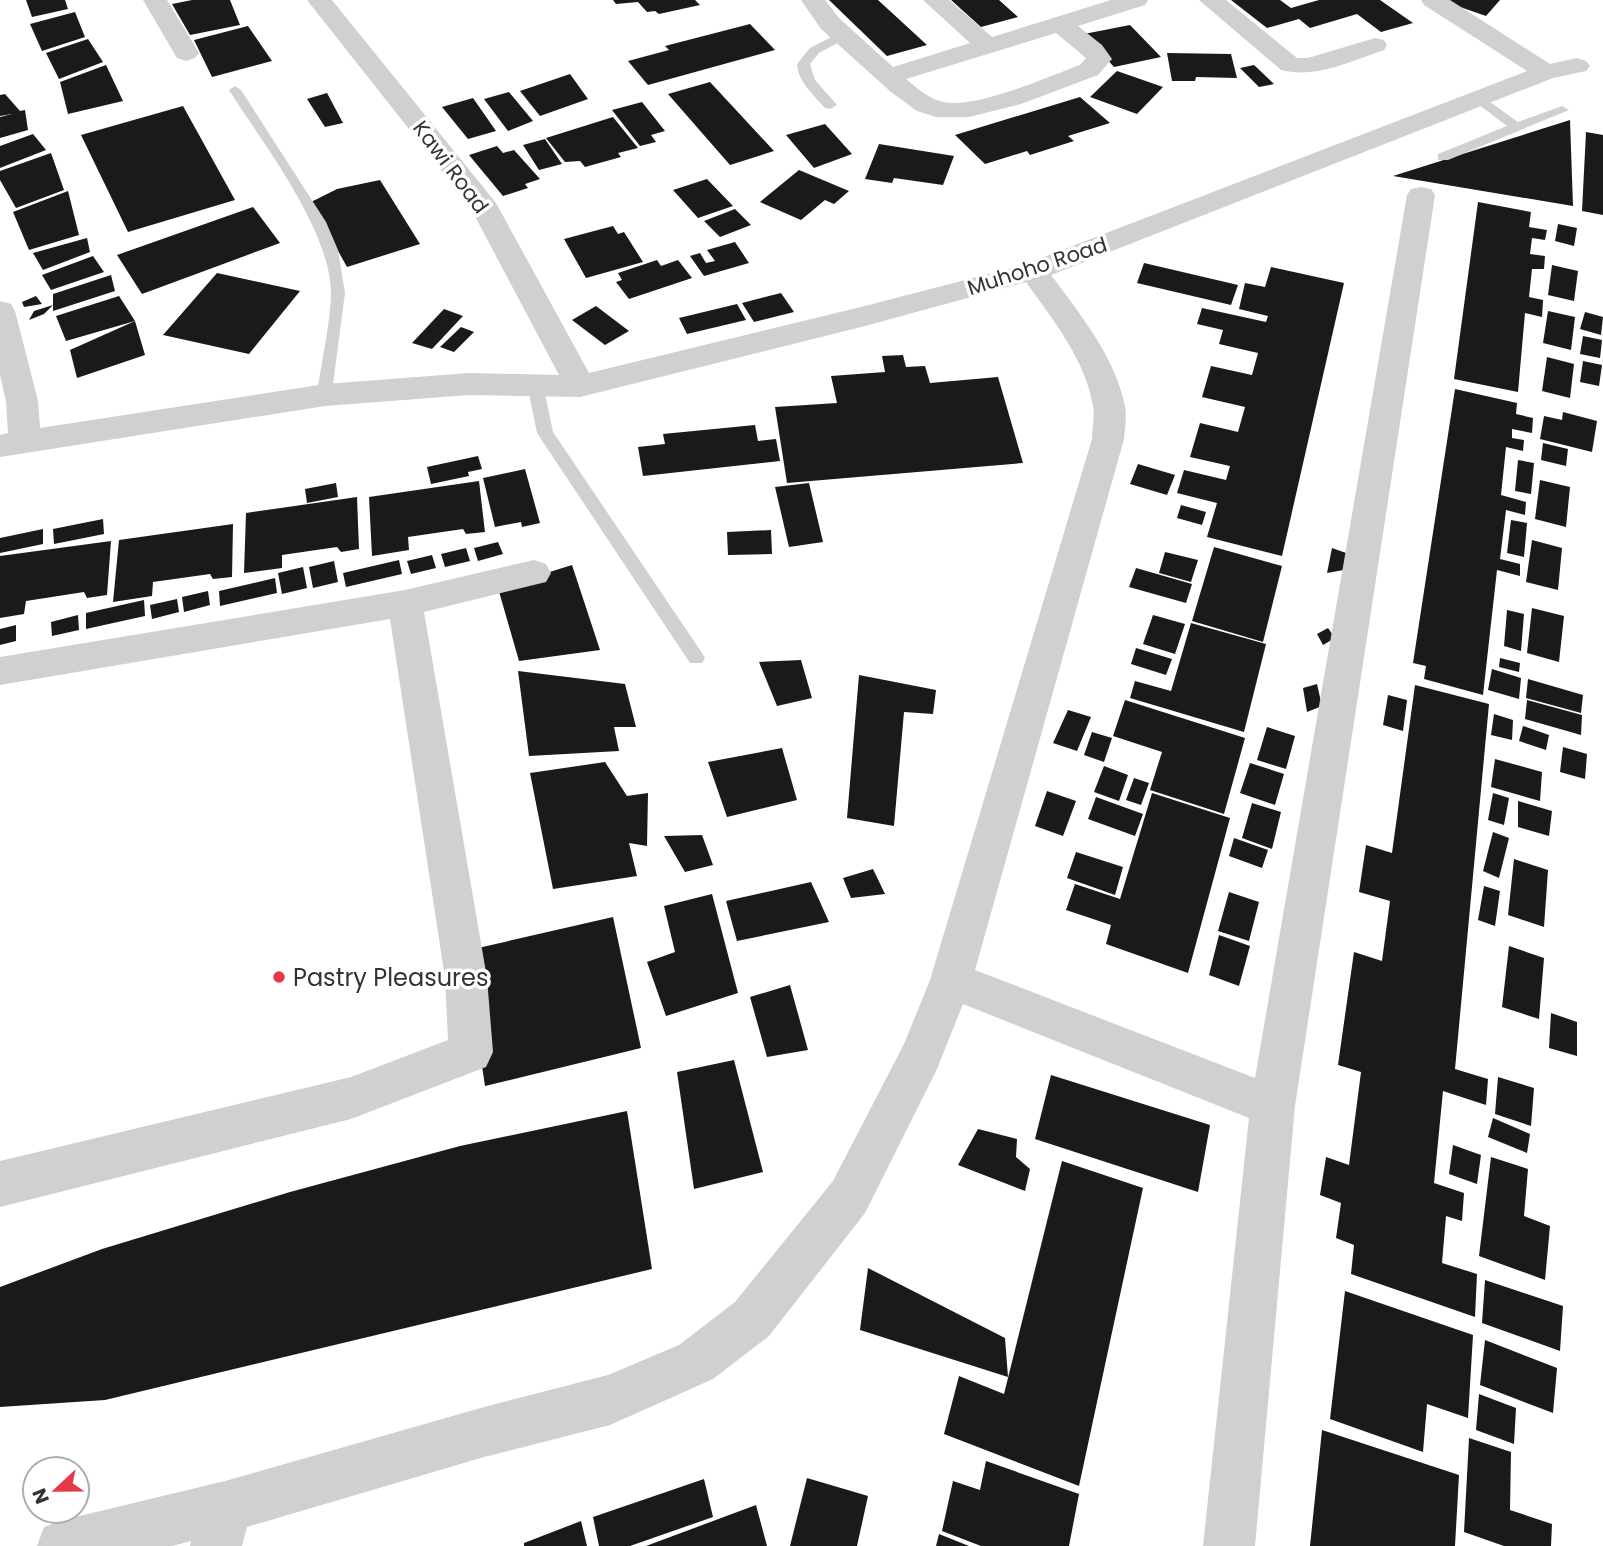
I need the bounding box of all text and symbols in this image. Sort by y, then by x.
street label: Kawi Road [407,115,495,219]
street label: Muhoho Road [963,230,1111,302]
place label: Pastry Pleasures [293,961,488,994]
marker: Pastry Pleasures [271,969,287,985]
north arrow [21,1455,91,1525]
text: N [26,1484,56,1508]

